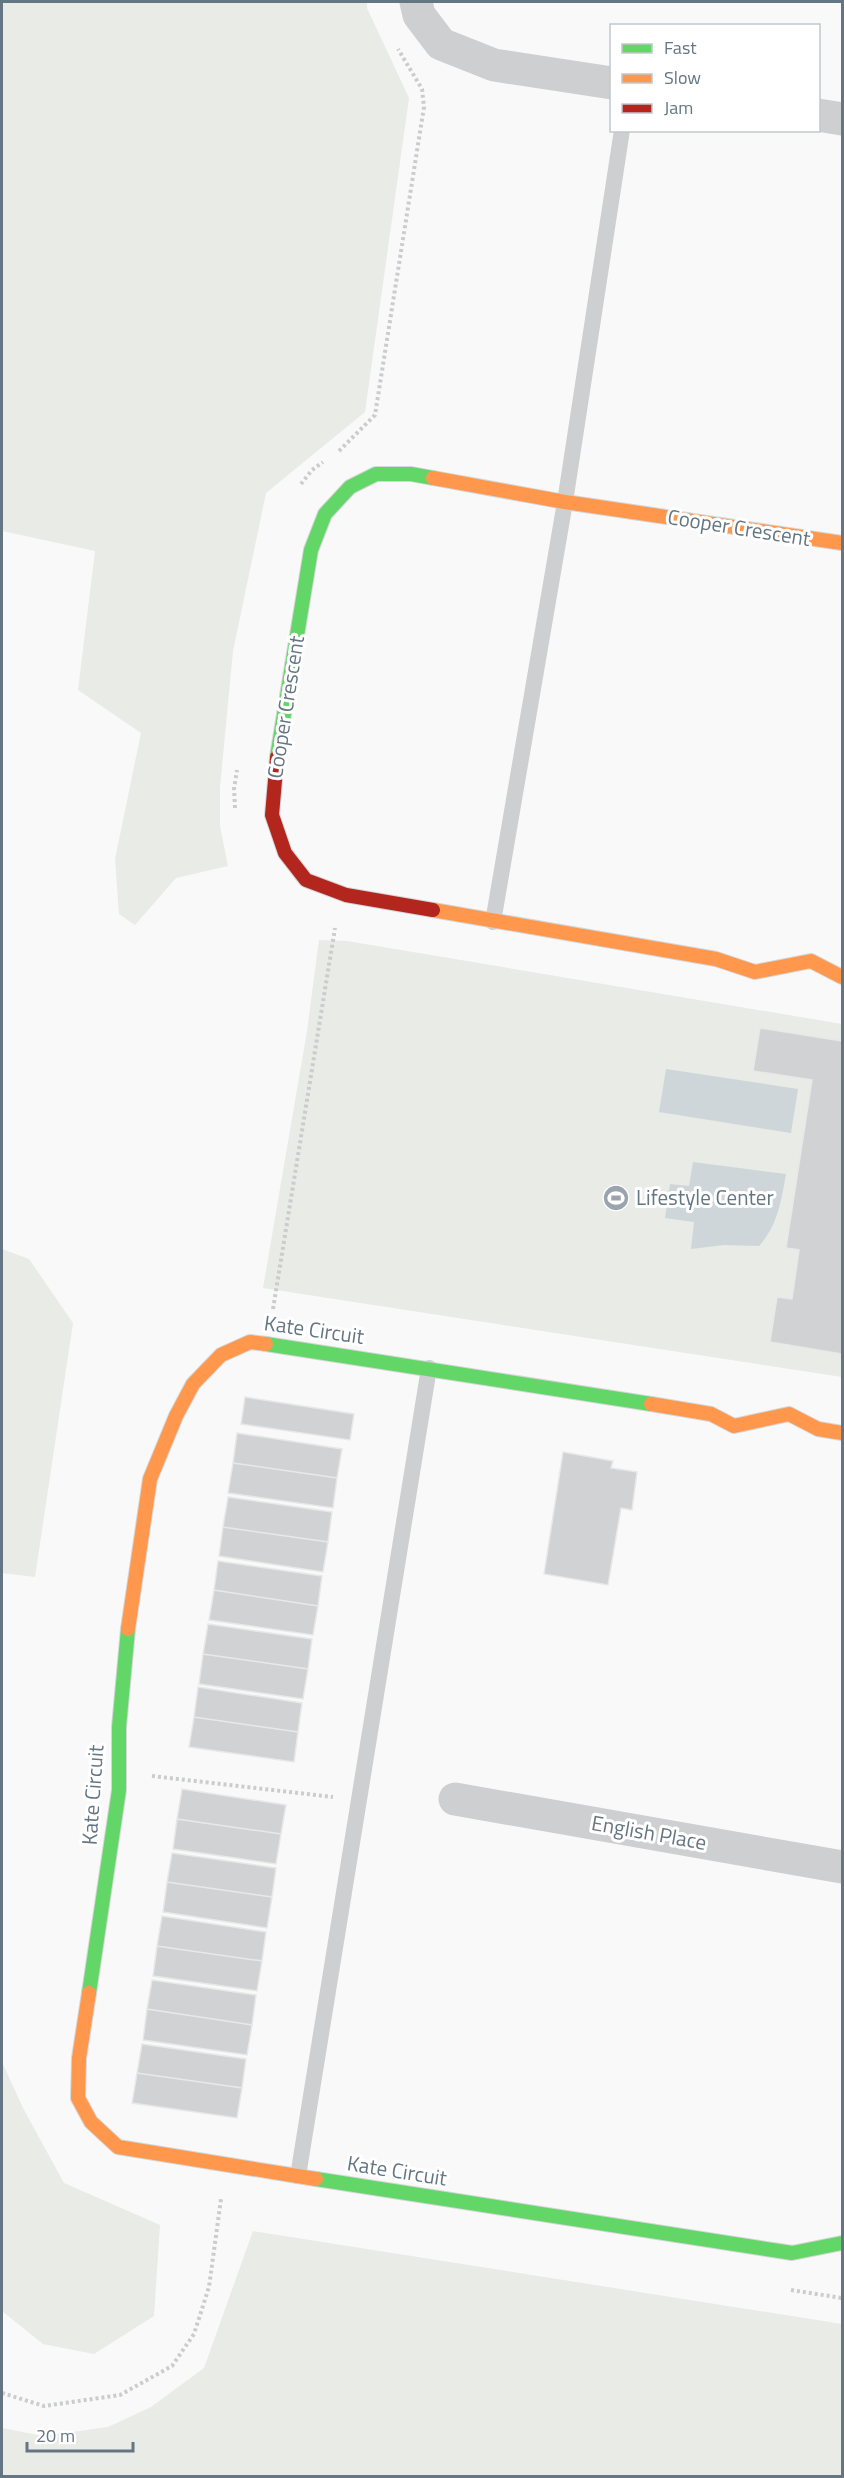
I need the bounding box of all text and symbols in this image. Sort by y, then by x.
legend [610,24,820,132]
text: Fast [664,34,697,61]
text: Slow [664,64,701,91]
text: Jam [664,94,693,121]
street label: Cooper Crescent [666,500,813,554]
street label: Cooper Crescent [258,633,312,780]
place label: Lifestyle Center [636,1181,774,1213]
sports icon: Lifestyle Center [601,1183,631,1213]
street label: Kate Circuit [262,1306,367,1352]
street label: Kate Circuit [73,1743,112,1846]
street label: English Place [589,1806,709,1858]
street label: Kate Circuit [345,2146,450,2194]
scale bar [27,2415,134,2453]
text: 20 m [36,2422,75,2449]

